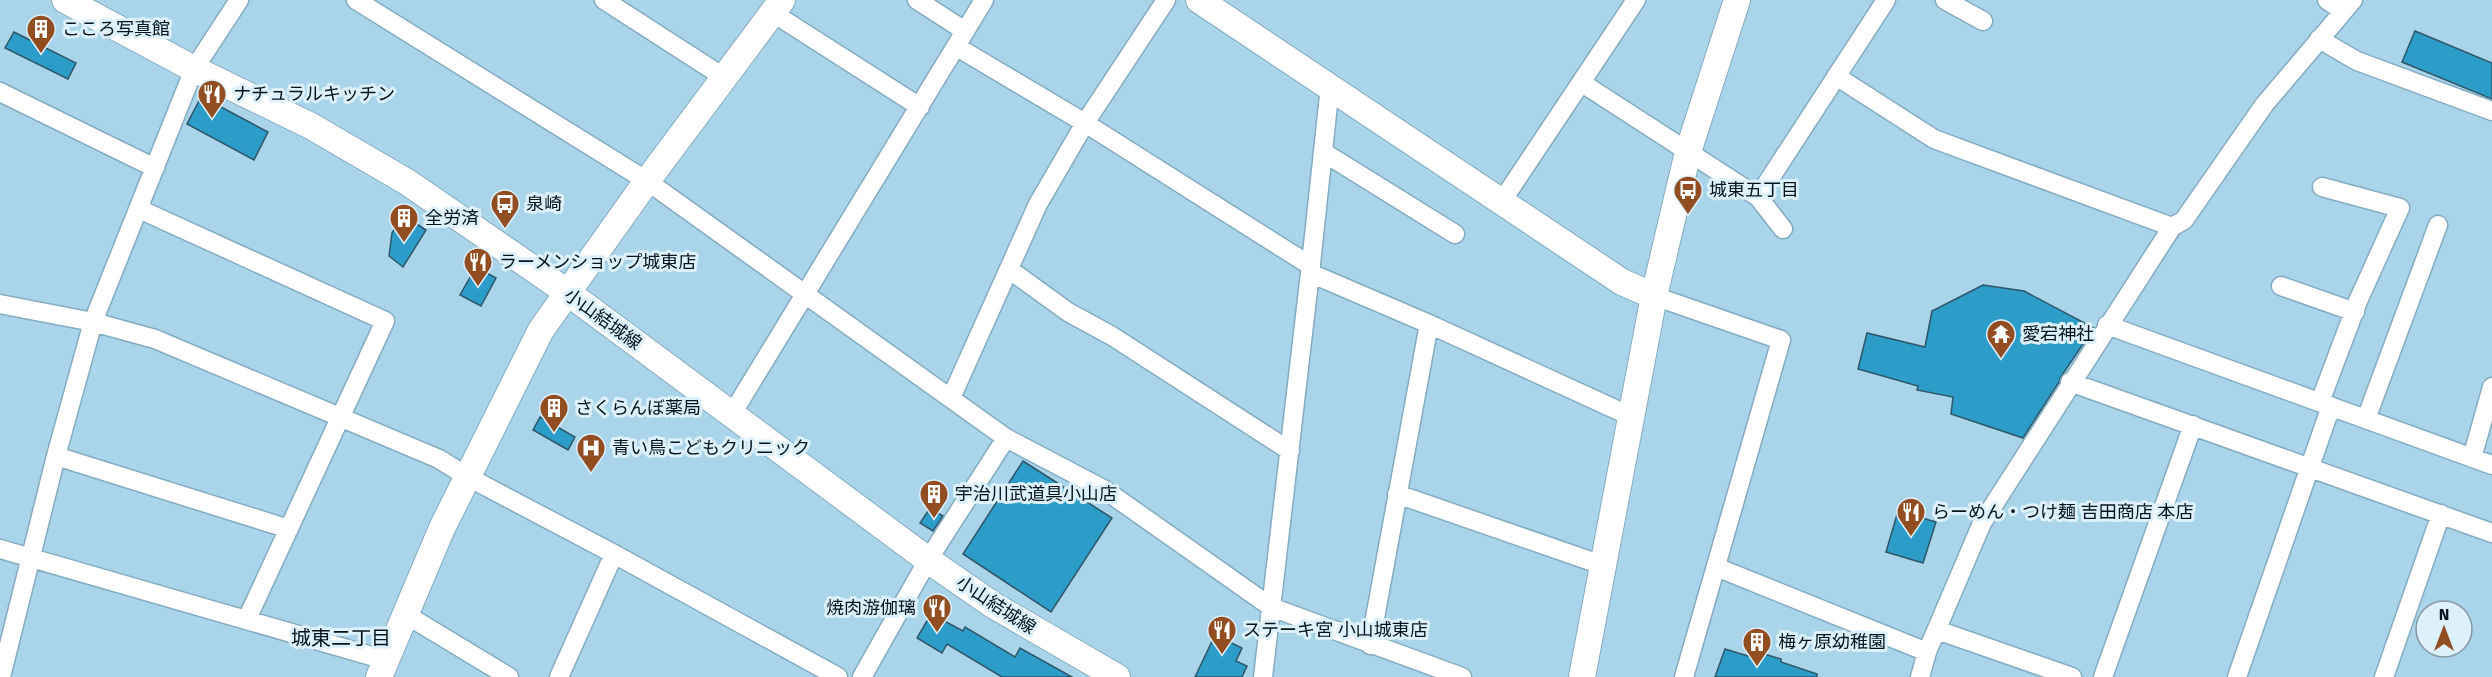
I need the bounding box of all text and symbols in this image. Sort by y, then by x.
building icon: こころ写真館 [25,13,57,55]
place label: こころ写真館 [62,18,170,40]
restaurant icon: ナチュラルキッチン [196,78,228,120]
place label: ナチュラルキッチン [233,83,395,105]
bus stop icon: 城東五丁目 [1672,174,1704,216]
place label: 城東五丁目 [1709,179,1799,201]
bus stop icon: 泉崎 [489,188,521,230]
place label: 泉崎 [526,193,562,215]
building icon: 全労済 [388,202,420,244]
place label: 全労済 [425,207,479,229]
restaurant icon: ラーメンショップ城東店 [462,246,494,288]
place label: ラーメンショップ城東店 [499,251,696,273]
street label: 小山結城線 [560,284,646,354]
temple icon: 愛宕神社 [1985,318,2017,360]
place label: 愛宕神社 [2022,323,2094,345]
building icon: さくらんぼ薬局 [538,392,570,434]
place label: さくらんぼ薬局 [575,397,701,419]
hospital icon: 青い鳥こどもクリニック [575,432,607,474]
place label: 青い鳥こどもクリニック [612,437,810,459]
building icon: 宇治川武道具小山店 [918,478,950,520]
place label: 宇治川武道具小山店 [955,483,1117,505]
restaurant icon: らーめん・つけ麺 吉田商店 本店 [1895,496,1927,538]
place label: らーめん・つけ麺 吉田商店 本店 [1932,501,2194,523]
street label: 小山結城線 [952,571,1040,639]
restaurant icon: 焼肉游伽璃 [921,592,953,634]
place label: 焼肉游伽璃 [826,597,916,619]
north arrow [2414,599,2474,659]
text: N [2439,605,2449,624]
restaurant icon: ステーキ宮 小山城東店 [1206,614,1238,656]
place label: ステーキ宮 小山城東店 [1243,619,1428,641]
district label: 城東二丁目 [291,626,391,650]
building icon: 梅ヶ原幼稚園 [1741,626,1773,668]
place label: 梅ヶ原幼稚園 [1778,631,1886,653]

